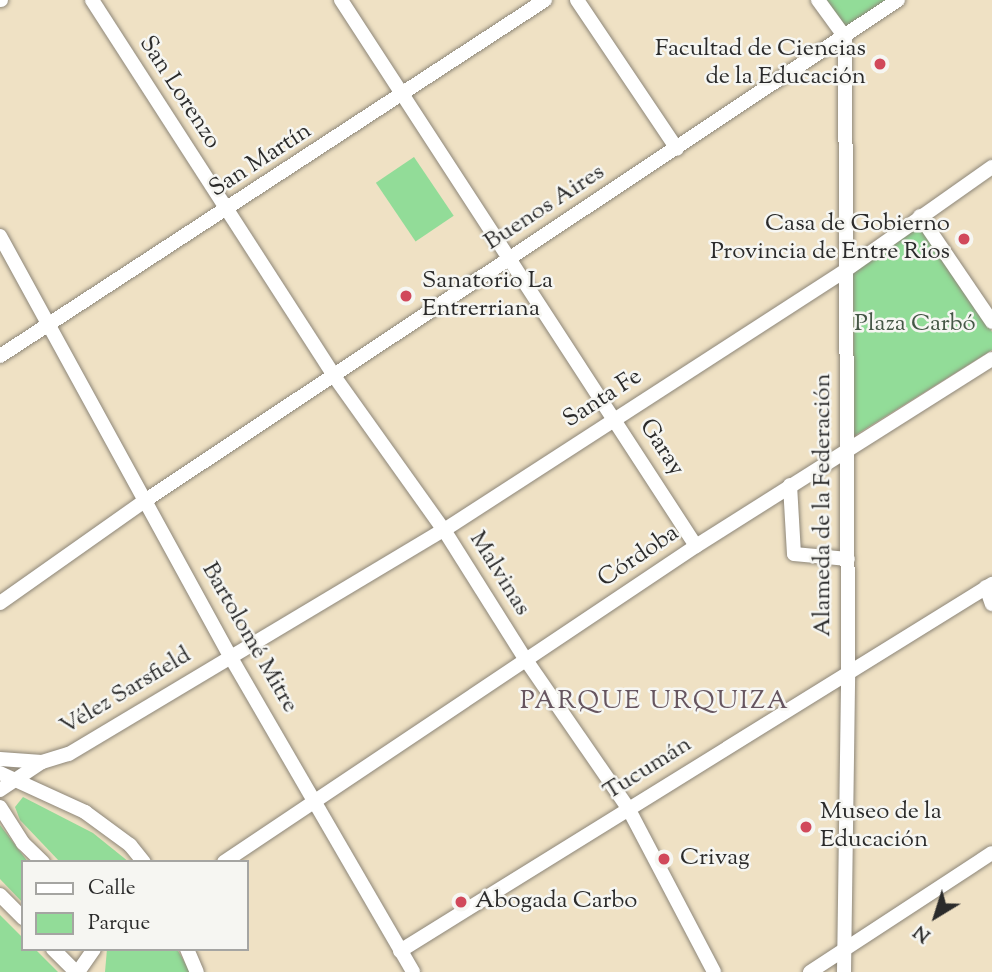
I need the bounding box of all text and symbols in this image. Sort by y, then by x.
street label: San Lorenzo [132,31,226,155]
place label: Facultad de Ciencias de la Educación [655,36,866,92]
marker: Facultad de Ciencias de la Educación [872,56,888,72]
street label: San Martín [205,117,317,205]
street label: Buenos Aires [479,158,611,258]
place label: Casa de Gobierno Provincia de Entre Rios [710,211,950,267]
marker: Casa de Gobierno Provincia de Entre Rios [956,231,972,247]
place label: Sanatorio La Entrerriana [422,268,553,324]
marker: Sanatorio La Entrerriana [396,286,416,306]
park label: Plaza Carbó [854,311,976,339]
street label: Santa Fe [558,363,648,435]
street label: Alameda de la Federación [810,373,838,637]
street label: Garay [632,414,690,482]
street label: Córdoba [593,520,685,594]
street label: Malvinas [462,527,536,621]
street label: Bartolomé Mitre [194,558,304,718]
street label: Vélez Sarsfield [55,642,197,742]
district label: PARQUE URQUIZA [522,686,788,718]
street label: Tucumán [599,731,697,807]
place label: Museo de la Educación [820,799,942,855]
marker: Museo de la Educación [798,819,814,835]
place label: Crivag [680,845,750,873]
marker: Crivag [654,849,674,869]
legend [21,860,248,951]
text: Calle [88,874,136,904]
north arrow [901,881,971,951]
place label: Abogada Carbo [475,888,637,916]
marker: Abogada Carbo [453,894,469,910]
text: Parque [88,909,150,939]
text: N [908,918,937,948]

